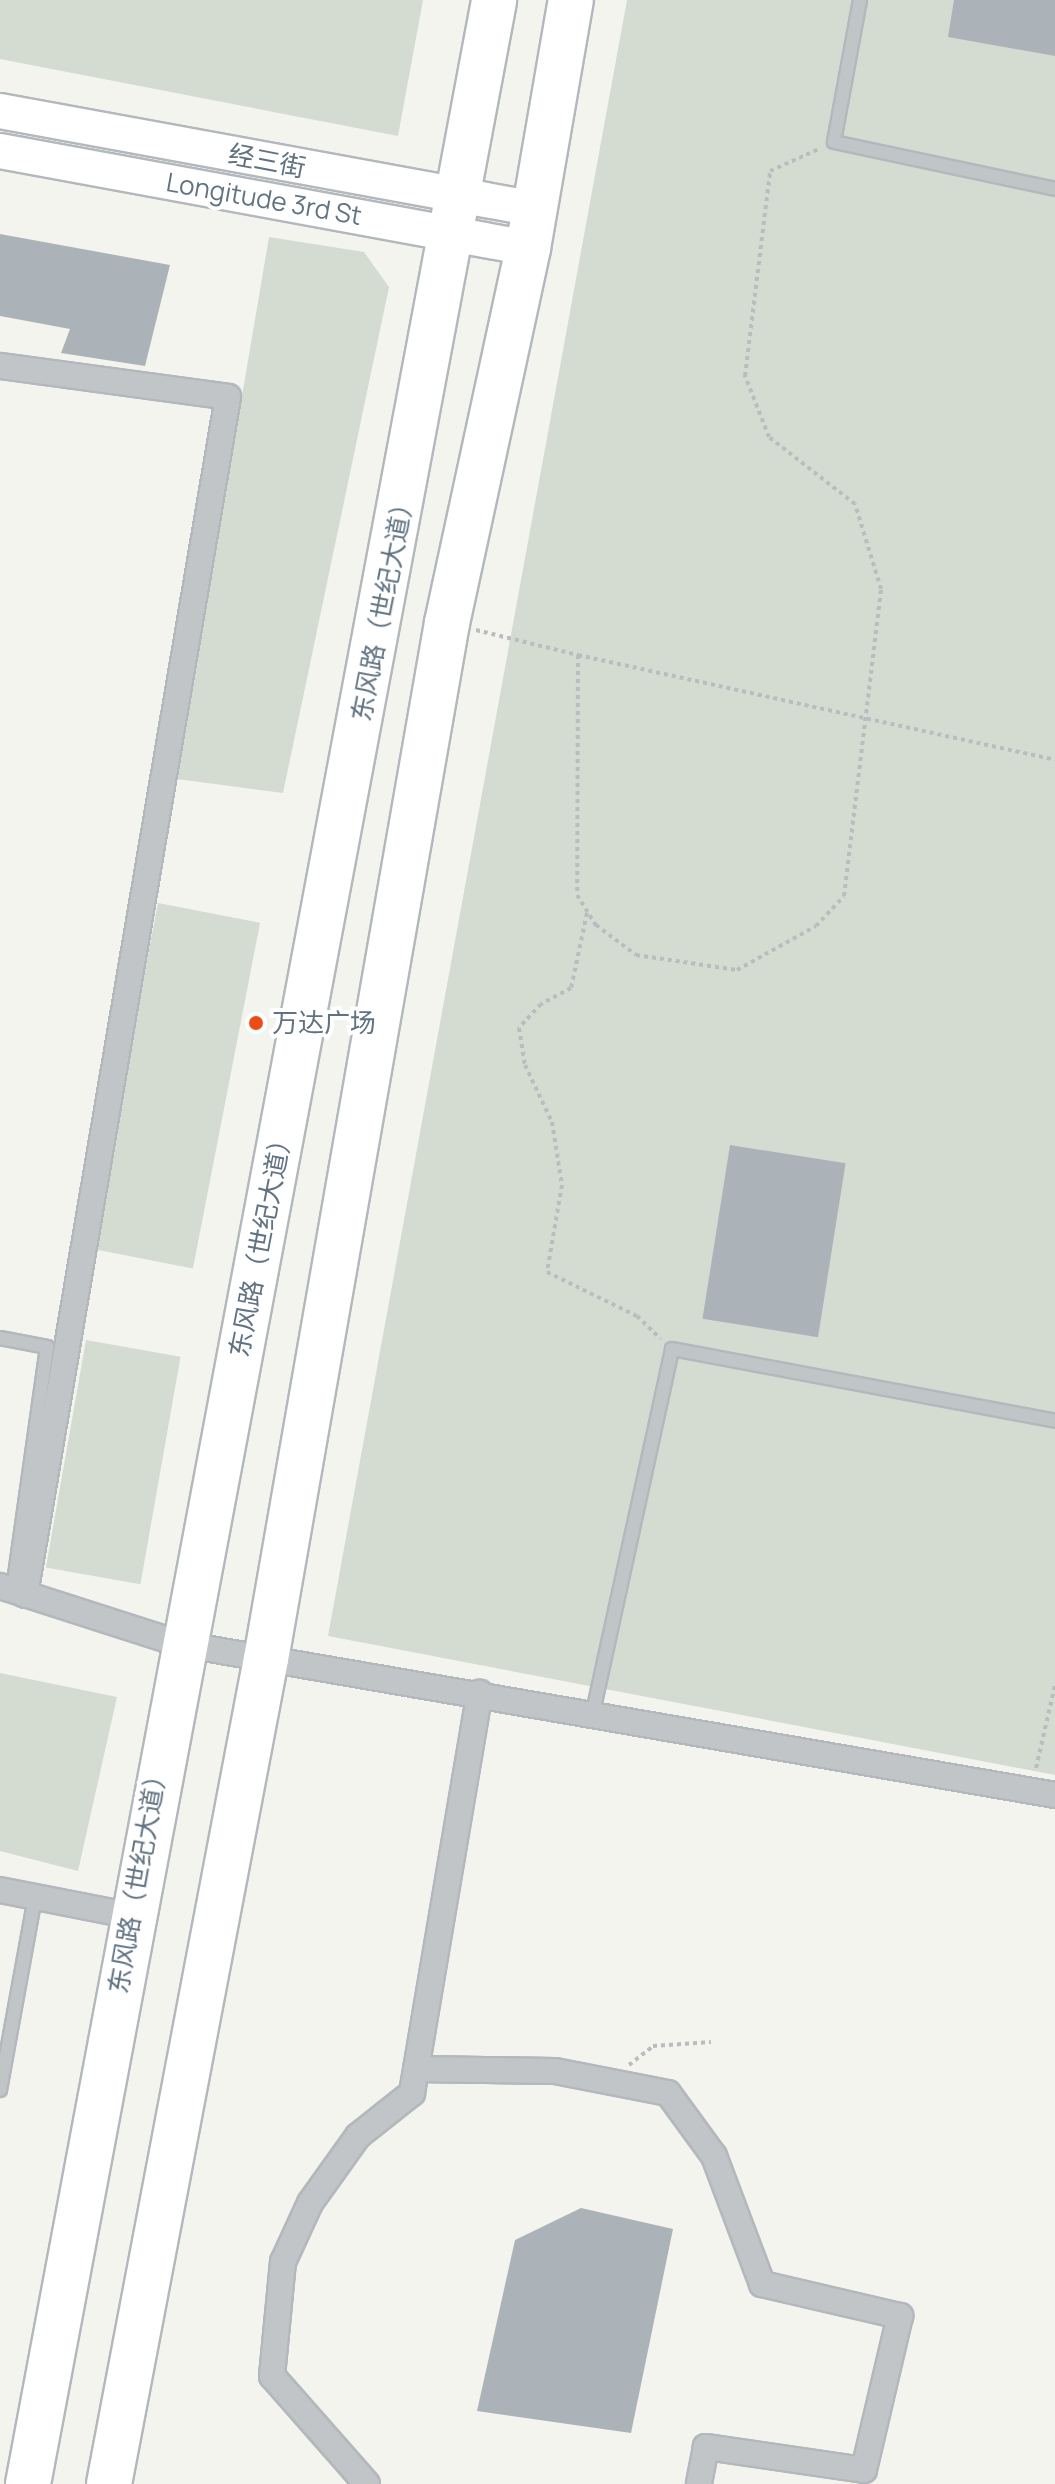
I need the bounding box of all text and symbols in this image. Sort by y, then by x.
street label: 经三街 [226,138,308,184]
street label: Longitude 3rd St [164,166,364,232]
street label: 东风路（世纪大道） [345,488,421,724]
place label: 万达广场 [272,1007,376,1039]
marker: 万达广场 [247,1014,265,1032]
street label: 东风路（世纪大道） [223,1124,299,1360]
street label: 东风路（世纪大道） [102,1760,174,1996]

